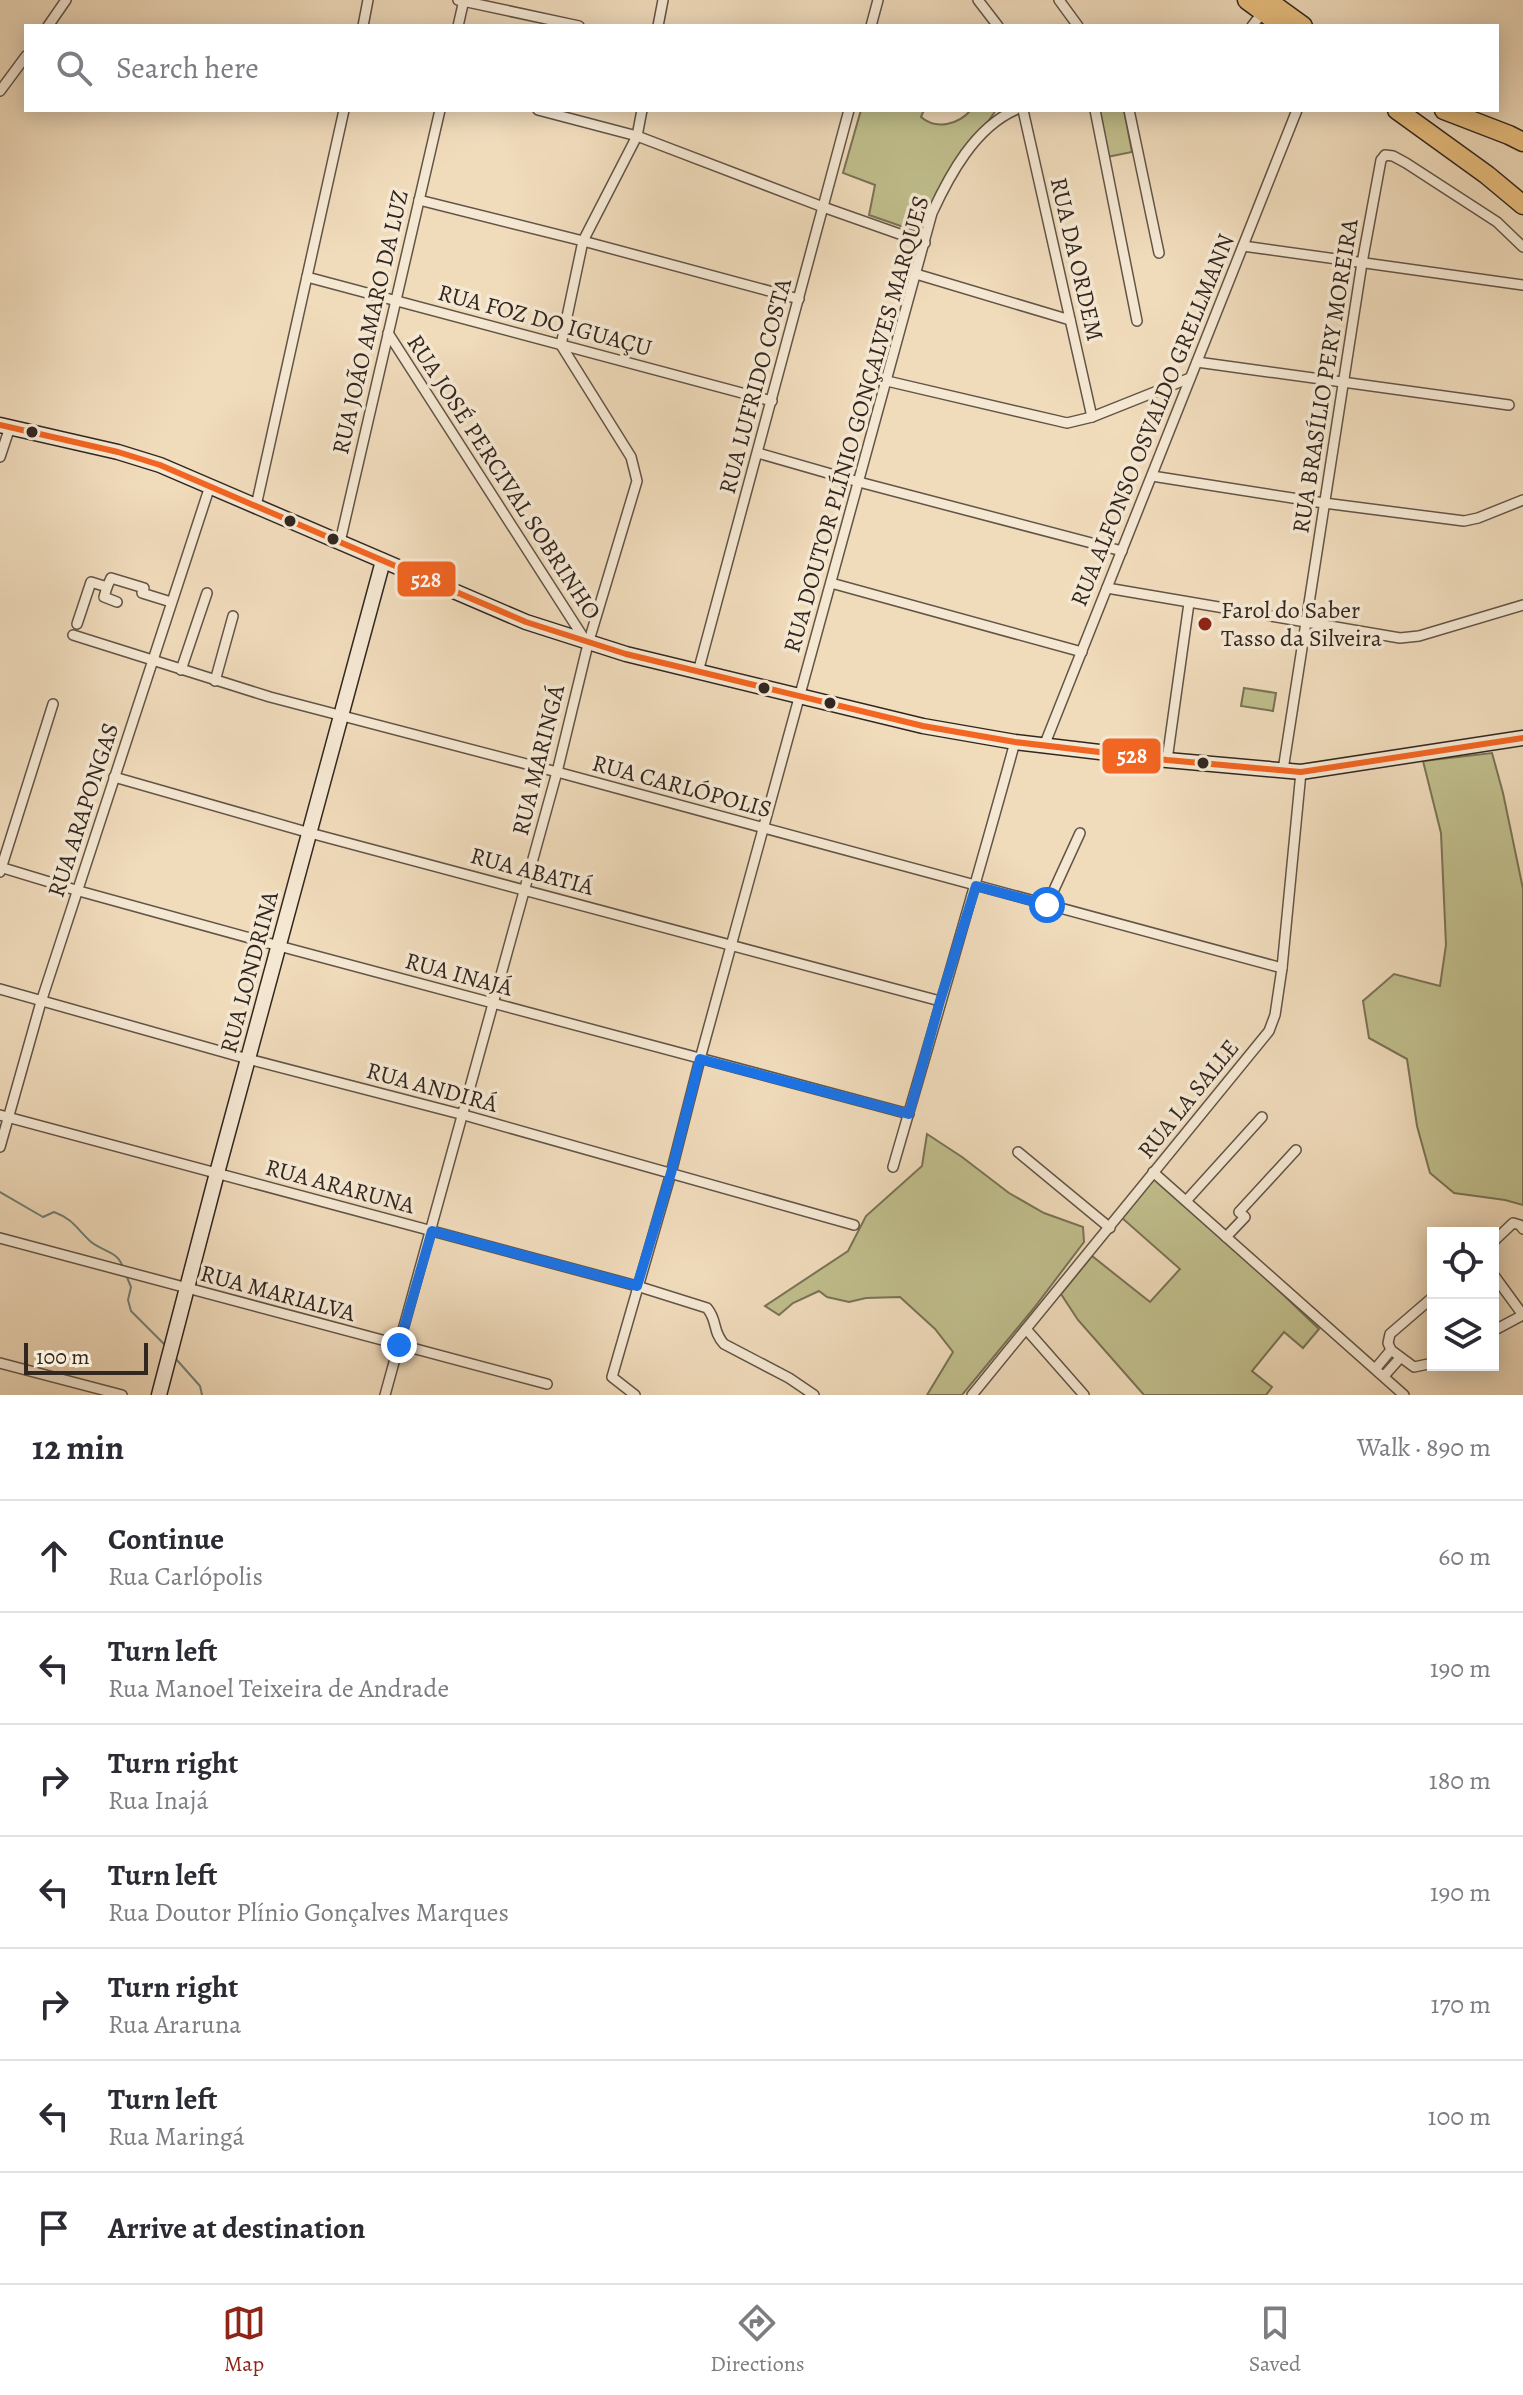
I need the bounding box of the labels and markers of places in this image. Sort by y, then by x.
unlabelled marker [24,424,40,440]
unlabelled marker [282,513,298,529]
unlabelled marker [325,531,341,547]
place label: Farol do Saber Tasso da Silveira [1221,594,1383,654]
marker: Farol do Saber Tasso da Silveira [1196,615,1214,633]
unlabelled marker [756,680,772,696]
unlabelled marker [822,695,838,711]
unlabelled marker [1195,755,1211,771]

